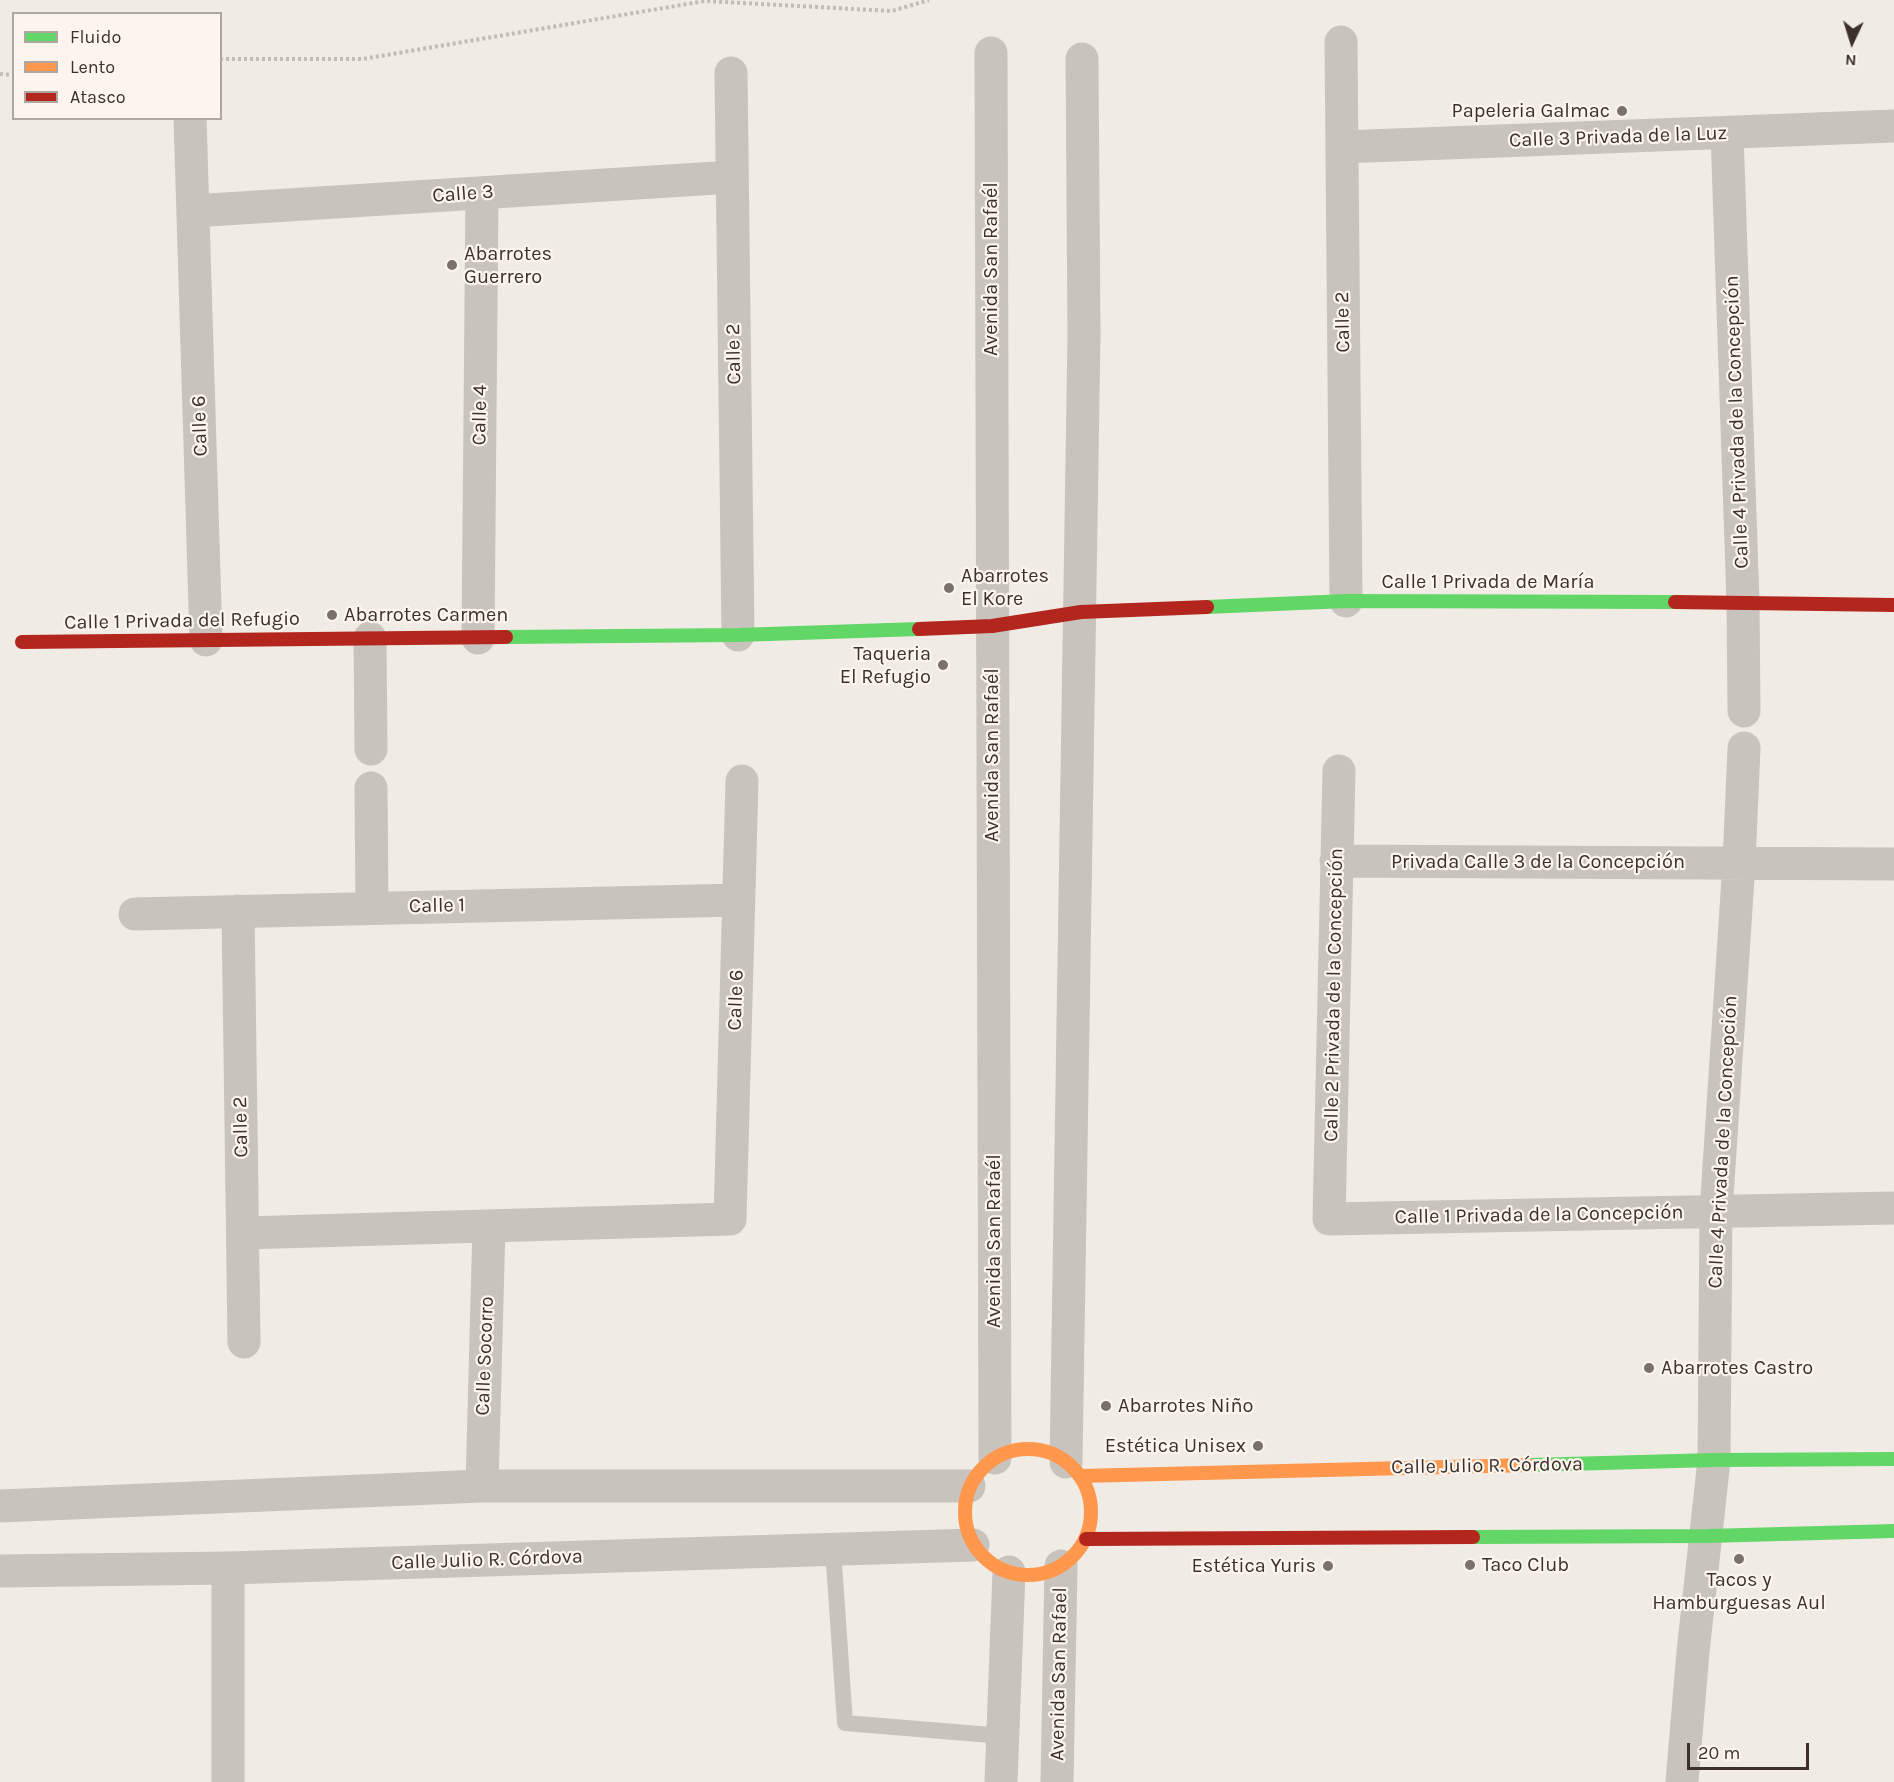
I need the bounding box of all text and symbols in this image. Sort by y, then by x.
legend [12,12,222,120]
north arrow [1822,12,1882,72]
text: Fluido [70,26,121,48]
text: N [1844,51,1857,70]
text: Lento [70,56,115,78]
text: Atasco [70,86,126,108]
place label: Papeleria Galmac [1452,99,1610,123]
marker: Papeleria Galmac [1615,104,1629,118]
street label: Calle 3 Privada de la Luz [1509,121,1727,153]
street label: Calle 3 [432,180,494,208]
street label: Avenida San Rafaél [979,182,1003,356]
place label: Abarrotes Guerrero [464,242,552,289]
marker: Abarrotes Guerrero [445,258,459,272]
street label: Calle 4 Privada de la Concepción [1720,275,1754,569]
street label: Calle 2 [1330,291,1356,353]
street label: Calle 2 [721,323,747,385]
street label: Calle 4 [467,384,493,446]
street label: Calle 6 [187,395,213,457]
place label: Abarrotes El Kore [961,564,1049,611]
street label: Calle 1 Privada de María [1382,570,1594,594]
marker: Abarrotes El Kore [942,581,956,595]
place label: Abarrotes Carmen [344,603,508,627]
street label: Calle 1 Privada del Refugio [64,607,300,635]
marker: Abarrotes Carmen [325,608,339,622]
place label: Taqueria El Refugio [840,642,931,689]
marker: Taqueria El Refugio [936,658,950,672]
street label: Avenida San Rafaél [980,668,1004,842]
street label: Calle 2 Privada de la Concepción [1319,848,1349,1142]
street label: Privada Calle 3 de la Concepción [1391,850,1685,874]
street label: Calle 1 [409,894,465,918]
street label: Calle 6 [723,969,749,1031]
street label: Calle 4 Privada de la Concepción [1703,995,1743,1289]
street label: Calle 2 [228,1096,254,1158]
street label: Avenida San Rafaél [982,1154,1006,1328]
street label: Calle 1 Privada de la Concepción [1394,1200,1684,1230]
street label: Calle Socorro [471,1296,499,1416]
place label: Abarrotes Castro [1661,1356,1813,1380]
marker: Abarrotes Castro [1642,1361,1656,1375]
place label: Abarrotes Niño [1118,1394,1253,1418]
marker: Abarrotes Niño [1099,1399,1113,1413]
place label: Estética Unisex [1105,1434,1246,1458]
marker: Estética Unisex [1251,1439,1265,1453]
street label: Calle Julio R. Córdova [1391,1452,1583,1480]
street label: Calle Julio R. Córdova [391,1545,583,1575]
marker: Tacos y Hamburguesas Aul [1732,1552,1746,1566]
place label: Taco Club [1482,1553,1569,1577]
place label: Estética Yuris [1191,1554,1316,1578]
marker: Taco Club [1463,1558,1477,1572]
marker: Estética Yuris [1321,1559,1335,1573]
place label: Tacos y Hamburguesas Aul [1652,1568,1826,1615]
street label: Avenida San Rafael [1045,1587,1073,1761]
scale bar [1690,1731,1812,1769]
text: 20 m [1698,1742,1740,1764]

